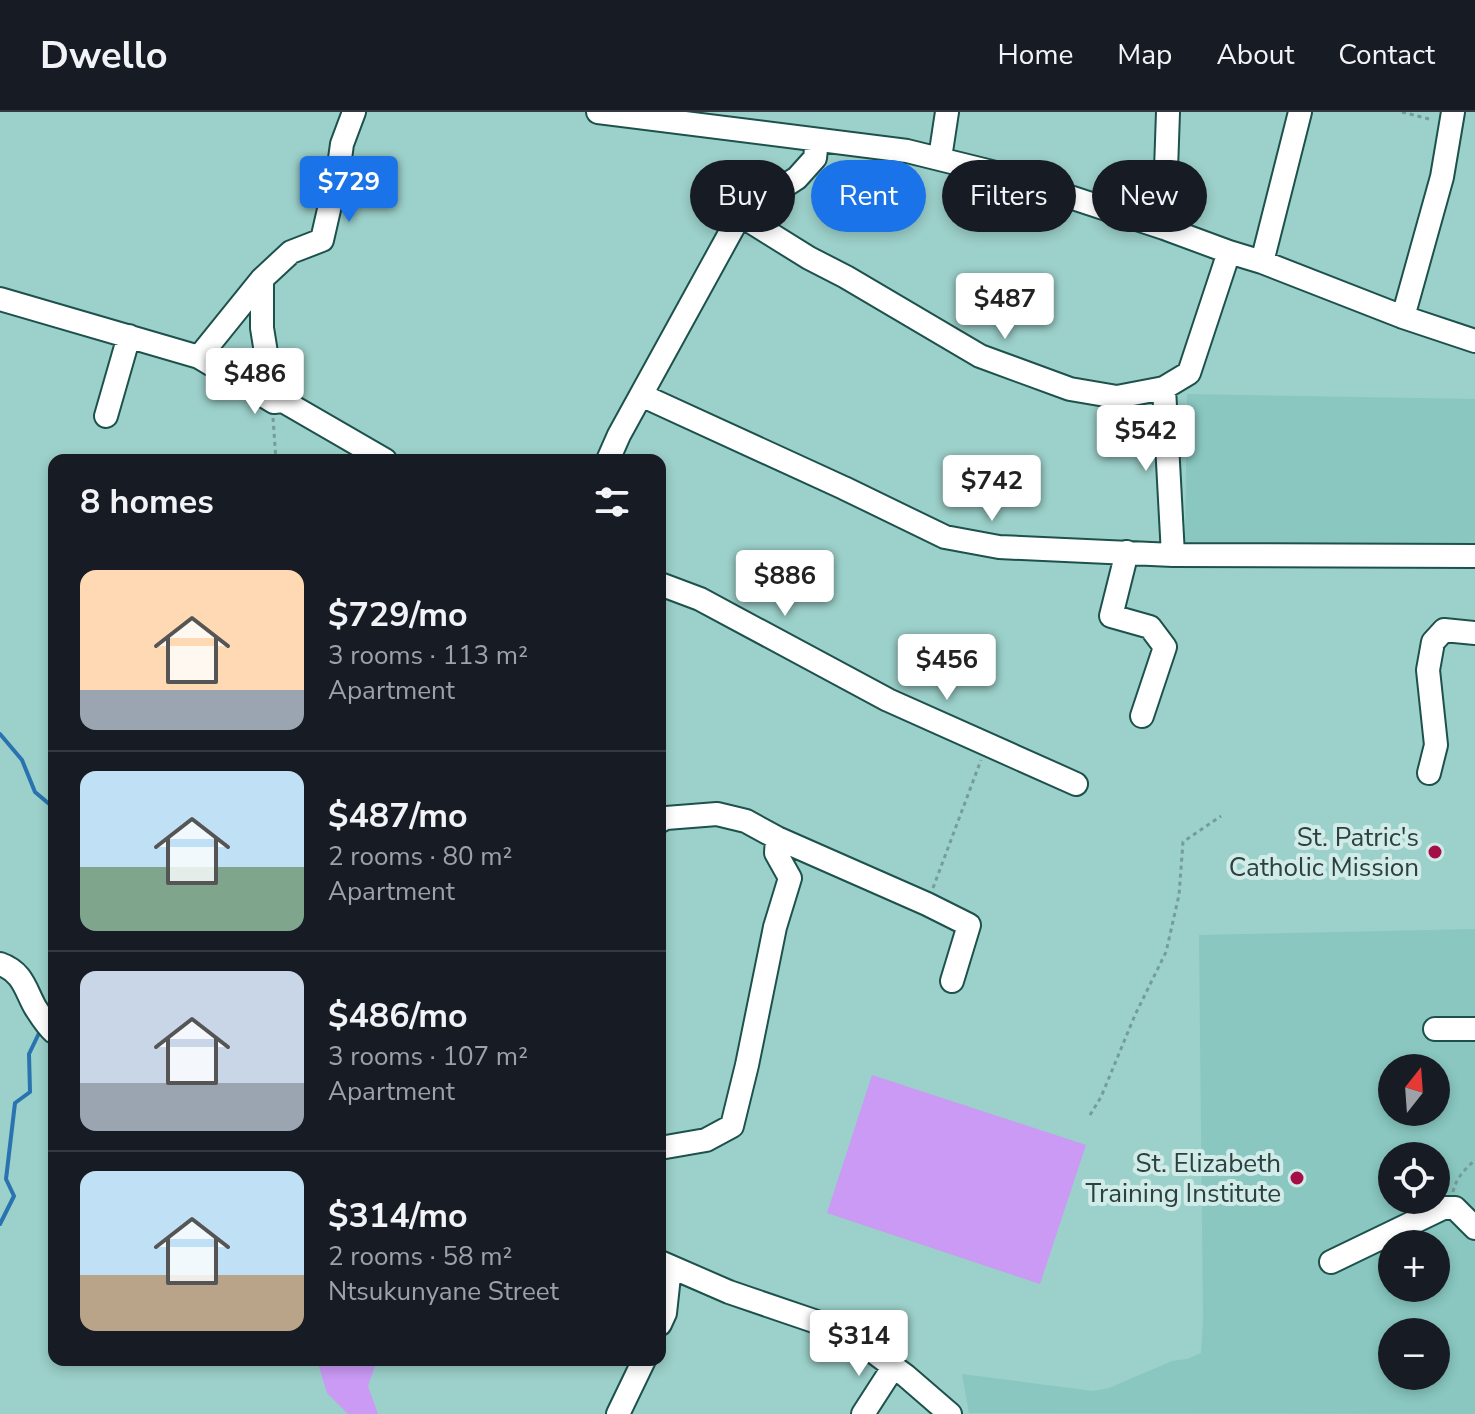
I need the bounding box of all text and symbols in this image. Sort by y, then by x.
text: Dwello [40,30,168,81]
text: Home [998,36,1073,74]
text: Map [1117,36,1172,74]
text: About [1216,36,1294,74]
text: Contact [1338,36,1435,74]
pin: $729 [302,156,396,224]
chip: Buy [690,160,795,232]
chip: Rent [811,160,926,232]
chip: Filters [942,160,1076,232]
chip: New [1092,160,1207,232]
text: $729 [318,164,380,199]
pin: $487 [958,273,1052,341]
text: $487 [974,281,1036,316]
pin: $486 [208,348,302,416]
text: $486 [224,356,286,391]
pin: $542 [1099,405,1193,473]
text: $542 [1115,413,1177,448]
pin: $742 [945,455,1039,523]
text: $742 [961,463,1023,498]
text: 8 homes [80,479,214,525]
icon: filters [590,480,634,524]
pin: $886 [738,550,832,618]
text: $886 [754,558,816,593]
text: $729/mo [328,592,468,638]
icon: home [144,602,240,698]
pin: $456 [900,634,994,702]
text: 3 rooms · 113 m² [328,638,528,673]
text: $456 [916,642,978,677]
text: Apartment [328,673,455,708]
text: $487/mo [328,793,468,839]
icon: home [144,803,240,899]
place label: St. Patric's Catholic Mission [1229,820,1419,885]
text: 2 rooms · 80 m² [328,839,512,874]
marker: St. Patric's Catholic Mission [1426,843,1444,861]
text: Apartment [328,874,455,909]
text: $486/mo [328,993,468,1039]
icon: home [144,1003,240,1099]
text: 3 rooms · 107 m² [328,1039,528,1074]
north arrow [1378,1054,1450,1126]
map controls [1378,1054,1450,1390]
text: Apartment [328,1074,455,1109]
button: locate [1378,1142,1450,1214]
place label: St. Elizabeth Training Institute [1085,1146,1281,1211]
marker: St. Elizabeth Training Institute [1288,1169,1306,1187]
text: $314/mo [328,1193,468,1239]
icon: home [144,1203,240,1299]
button: + [1378,1230,1450,1302]
text: 2 rooms · 58 m² [328,1239,512,1274]
text: Ntsukunyane Street [328,1274,559,1309]
pin: $314 [812,1310,906,1378]
text: $314 [828,1318,890,1353]
button: − [1378,1318,1450,1390]

